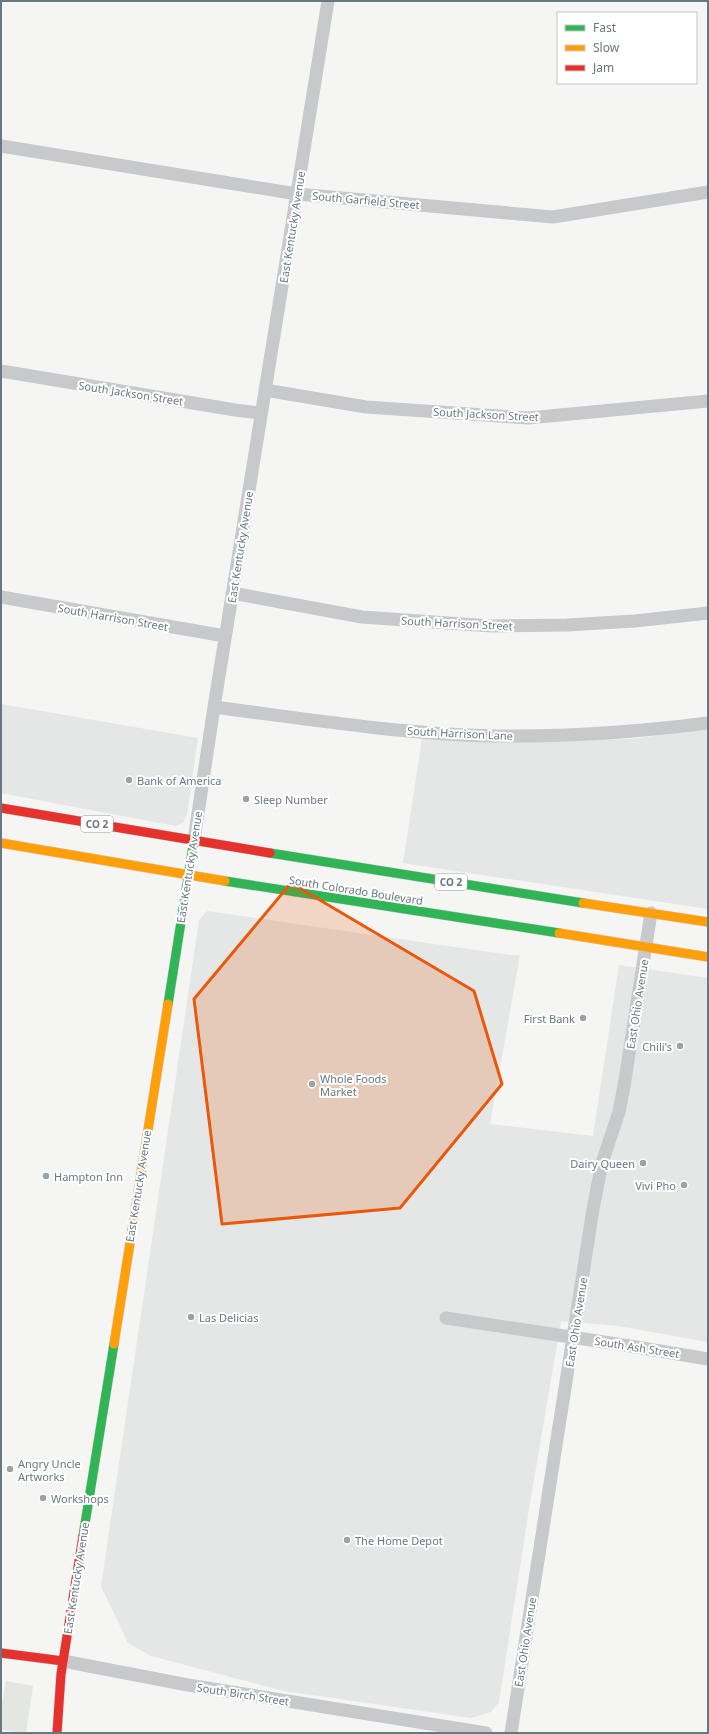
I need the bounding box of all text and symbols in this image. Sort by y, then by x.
legend [557,12,697,84]
text: Fast [593,19,617,36]
text: Slow [593,39,620,56]
text: Jam [592,59,614,76]
street label: East Kentucky Avenue [276,170,308,284]
street label: South Garfield Street [312,188,420,212]
street label: South Jackson Street [78,377,184,409]
street label: South Jackson Street [433,404,539,424]
street label: East Kentucky Avenue [224,490,256,604]
street label: South Harrison Street [57,600,169,634]
street label: South Harrison Street [401,613,513,633]
street label: South Harrison Lane [407,723,513,743]
place label: Bank of America [137,773,222,788]
marker: Bank of America [124,775,134,785]
place label: Sleep Number [254,792,328,807]
marker: Sleep Number [241,794,251,804]
street label: East Kentucky Avenue [173,810,205,924]
road number: CO 2 [81,816,113,832]
street label: South Colorado Boulevard [288,872,424,908]
road number: CO 2 [435,874,467,890]
street label: East Ohio Avenue [622,958,652,1050]
place label: First Bank [524,1011,575,1026]
marker: First Bank [578,1013,588,1023]
place label: Chili's [642,1039,672,1054]
marker: Chili's [675,1041,685,1051]
place label: Whole Foods Market [320,1071,387,1099]
marker: Whole Foods Market [307,1079,317,1089]
street label: East Kentucky Avenue [122,1129,154,1243]
place label: Dairy Queen [570,1156,635,1171]
marker: Dairy Queen [638,1158,648,1168]
place label: Hampton Inn [54,1169,123,1184]
marker: Hampton Inn [41,1171,51,1181]
place label: Vivi Pho [635,1178,676,1193]
marker: Vivi Pho [679,1180,689,1190]
street label: East Ohio Avenue [561,1276,591,1368]
place label: Las Delicias [199,1310,259,1325]
marker: Las Delicias [186,1312,196,1322]
street label: South Ash Street [593,1333,681,1361]
place label: Angry Uncle Artworks [18,1456,81,1484]
marker: Angry Uncle Artworks [5,1464,15,1474]
place label: Workshops [51,1491,109,1506]
marker: Workshops [38,1493,48,1503]
street label: East Kentucky Avenue [60,1521,92,1635]
place label: The Home Depot [355,1533,443,1548]
marker: The Home Depot [342,1535,352,1545]
street label: East Ohio Avenue [510,1596,540,1688]
street label: South Birch Street [196,1679,290,1709]

